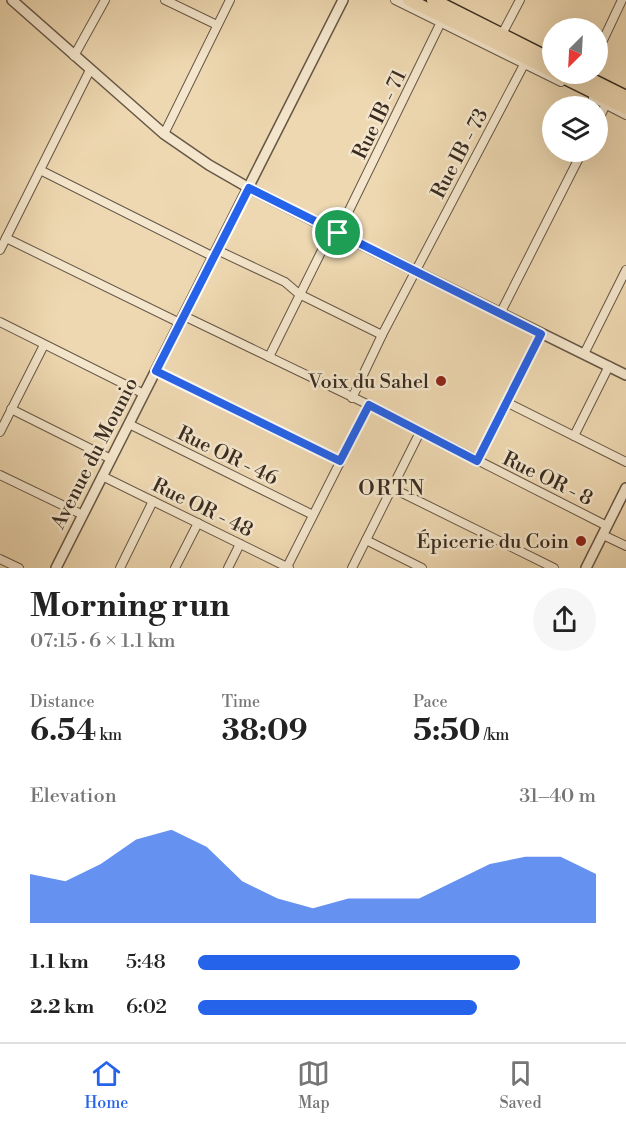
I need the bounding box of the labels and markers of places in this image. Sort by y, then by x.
pin [312,207,363,258]
place label: Voix du Sahel [307,370,429,395]
marker: Voix du Sahel [434,374,448,388]
place label: Épicerie du Coin [417,529,569,555]
marker: Épicerie du Coin [574,534,588,548]

